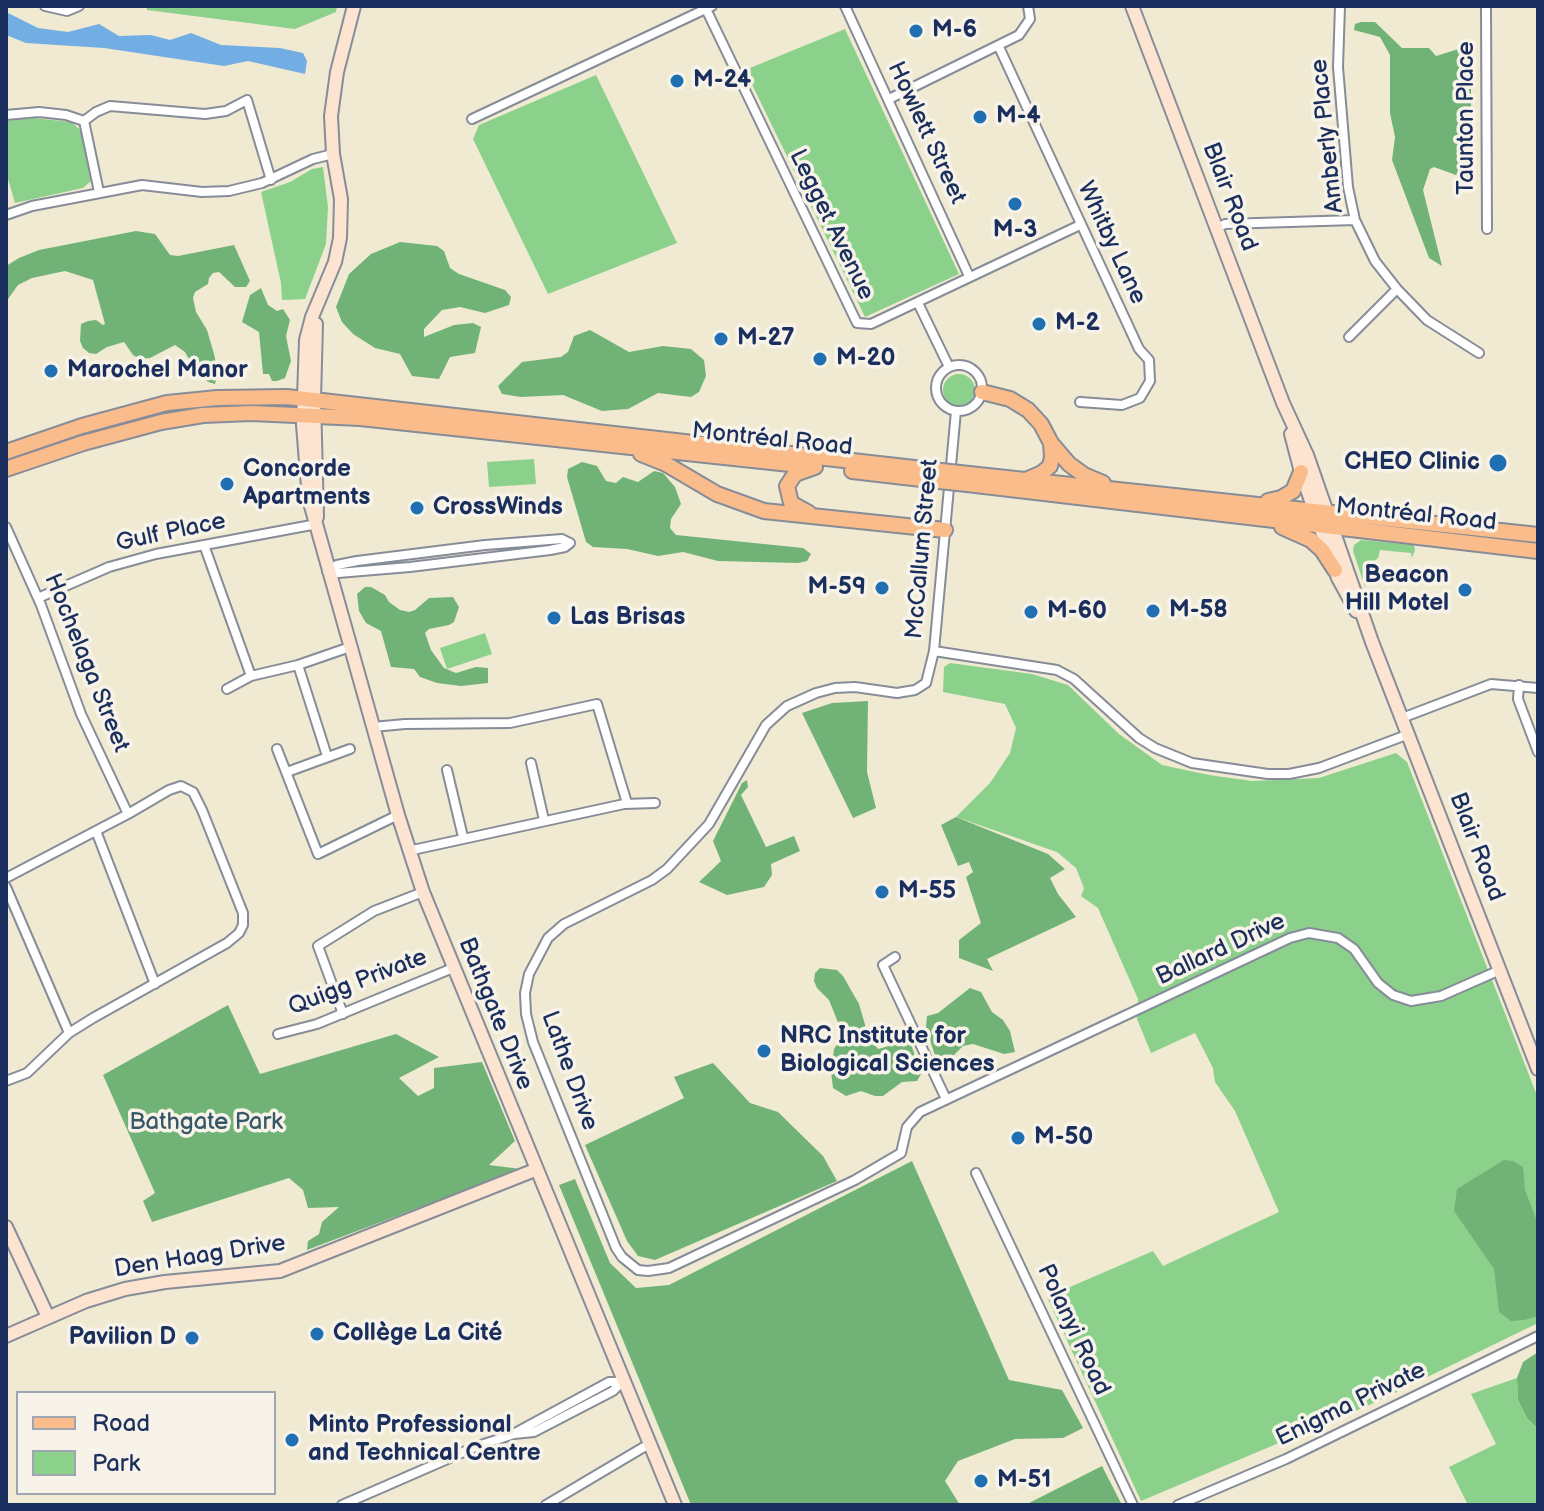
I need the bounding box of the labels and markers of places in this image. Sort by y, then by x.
place label: M-6 [932,17,977,45]
marker: M-6 [907,22,925,40]
place label: M-24 [693,67,751,95]
marker: M-24 [668,72,686,90]
place label: M-4 [996,103,1041,131]
marker: M-4 [971,108,989,126]
marker: M-3 [1006,195,1024,213]
place label: M-3 [993,217,1037,245]
place label: M-2 [1055,310,1100,338]
marker: M-2 [1030,315,1048,333]
place label: M-27 [737,325,795,353]
marker: M-27 [712,330,730,348]
place label: M-20 [836,345,895,373]
marker: M-20 [811,350,829,368]
place label: Marochel Manor [67,357,248,385]
marker: Marochel Manor [42,362,60,380]
place label: CHEO Clinic [1344,449,1480,477]
marker: CHEO Clinic [1487,452,1509,474]
place label: Concorde Apartments [243,456,370,512]
marker: Concorde Apartments [218,475,236,493]
place label: CrossWinds [433,494,563,522]
marker: CrossWinds [408,499,426,517]
place label: Beacon Hill Motel [1345,562,1449,618]
place label: M-59 [808,574,866,602]
marker: M-59 [873,579,891,597]
marker: Beacon Hill Motel [1456,581,1474,599]
place label: M-58 [1169,597,1228,625]
place label: M-60 [1047,598,1107,626]
marker: M-58 [1144,602,1162,620]
marker: M-60 [1022,603,1040,621]
place label: Las Brisas [570,604,685,632]
marker: Las Brisas [545,609,563,627]
place label: M-55 [898,878,956,906]
marker: M-55 [873,883,891,901]
place label: NRC Institute for Biological Sciences [780,1023,995,1079]
marker: NRC Institute for Biological Sciences [755,1042,773,1060]
place label: M-50 [1034,1124,1093,1152]
marker: M-50 [1009,1129,1027,1147]
place label: Collège La Cité [333,1320,502,1348]
place label: Pavilion D [69,1324,176,1352]
marker: Collège La Cité [308,1325,326,1343]
marker: Pavilion D [183,1329,201,1347]
place label: Minto Professional and Technical Centre [308,1412,540,1468]
marker: Minto Professional and Technical Centre [283,1431,301,1449]
place label: M-51 [997,1467,1051,1495]
marker: M-51 [972,1472,990,1490]

